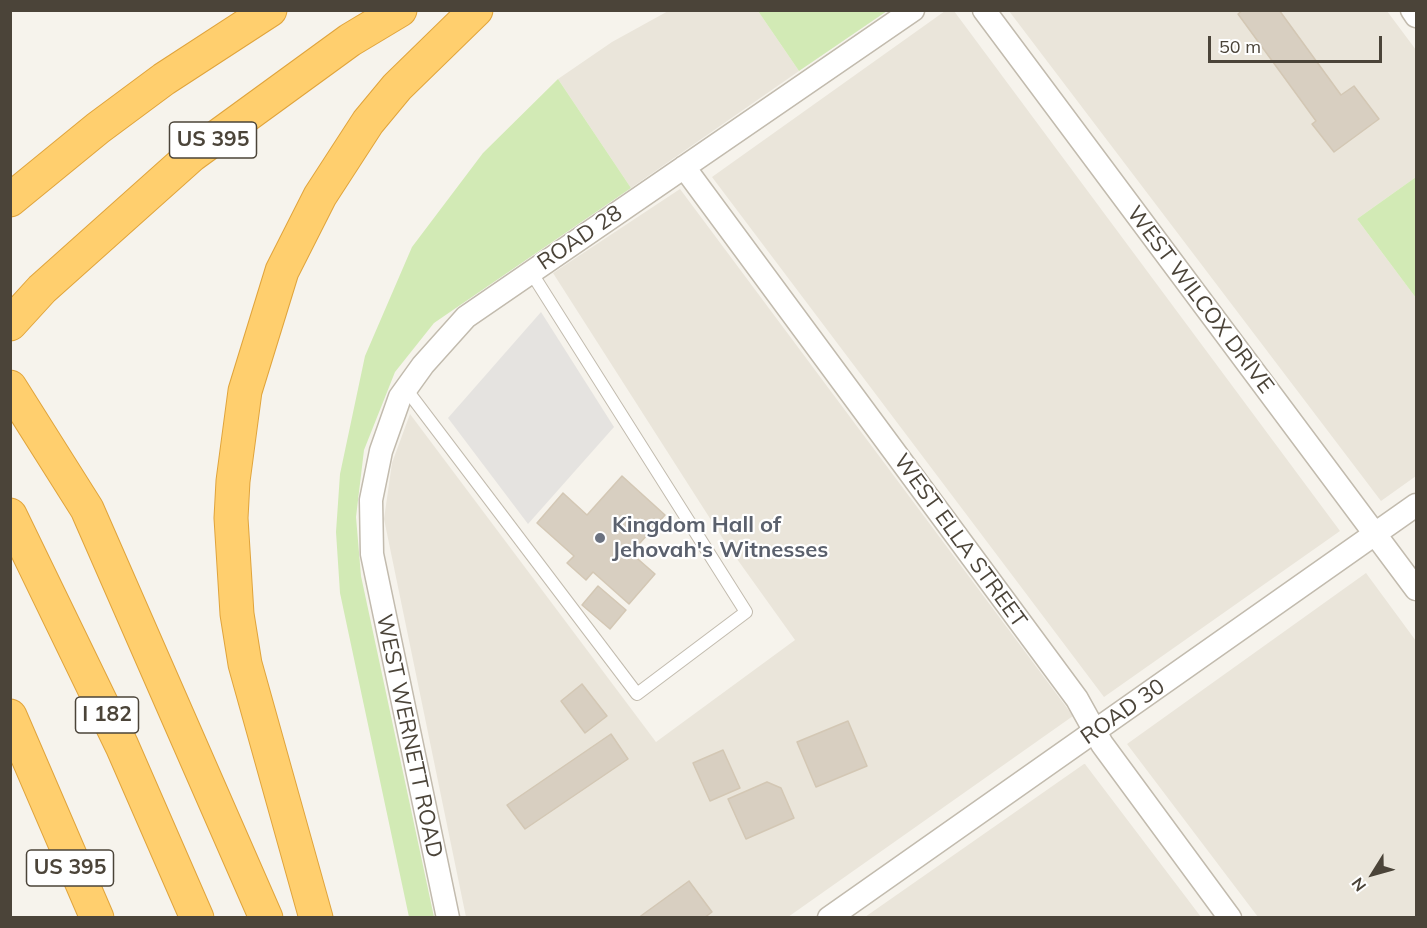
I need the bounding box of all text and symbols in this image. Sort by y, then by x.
scale bar [1211,24,1385,62]
text: 50 m [1219,35,1261,58]
road number: US 395 [170,122,256,158]
street label: ROAD 28 [533,200,627,276]
street label: WEST WILCOX DRIVE [1121,201,1279,399]
street label: WEST ELLA STREET [888,449,1032,633]
place label: Kingdom Hall of Jehovah's Witnesses [612,512,828,564]
marker: Kingdom Hall of Jehovah's Witnesses [593,531,607,545]
street label: WEST WERNETT ROAD [370,612,448,860]
street label: ROAD 30 [1076,673,1170,751]
road number: I 182 [76,697,138,733]
north arrow [1343,844,1403,904]
road number: US 395 [26,850,113,886]
text: N [1347,874,1370,896]

